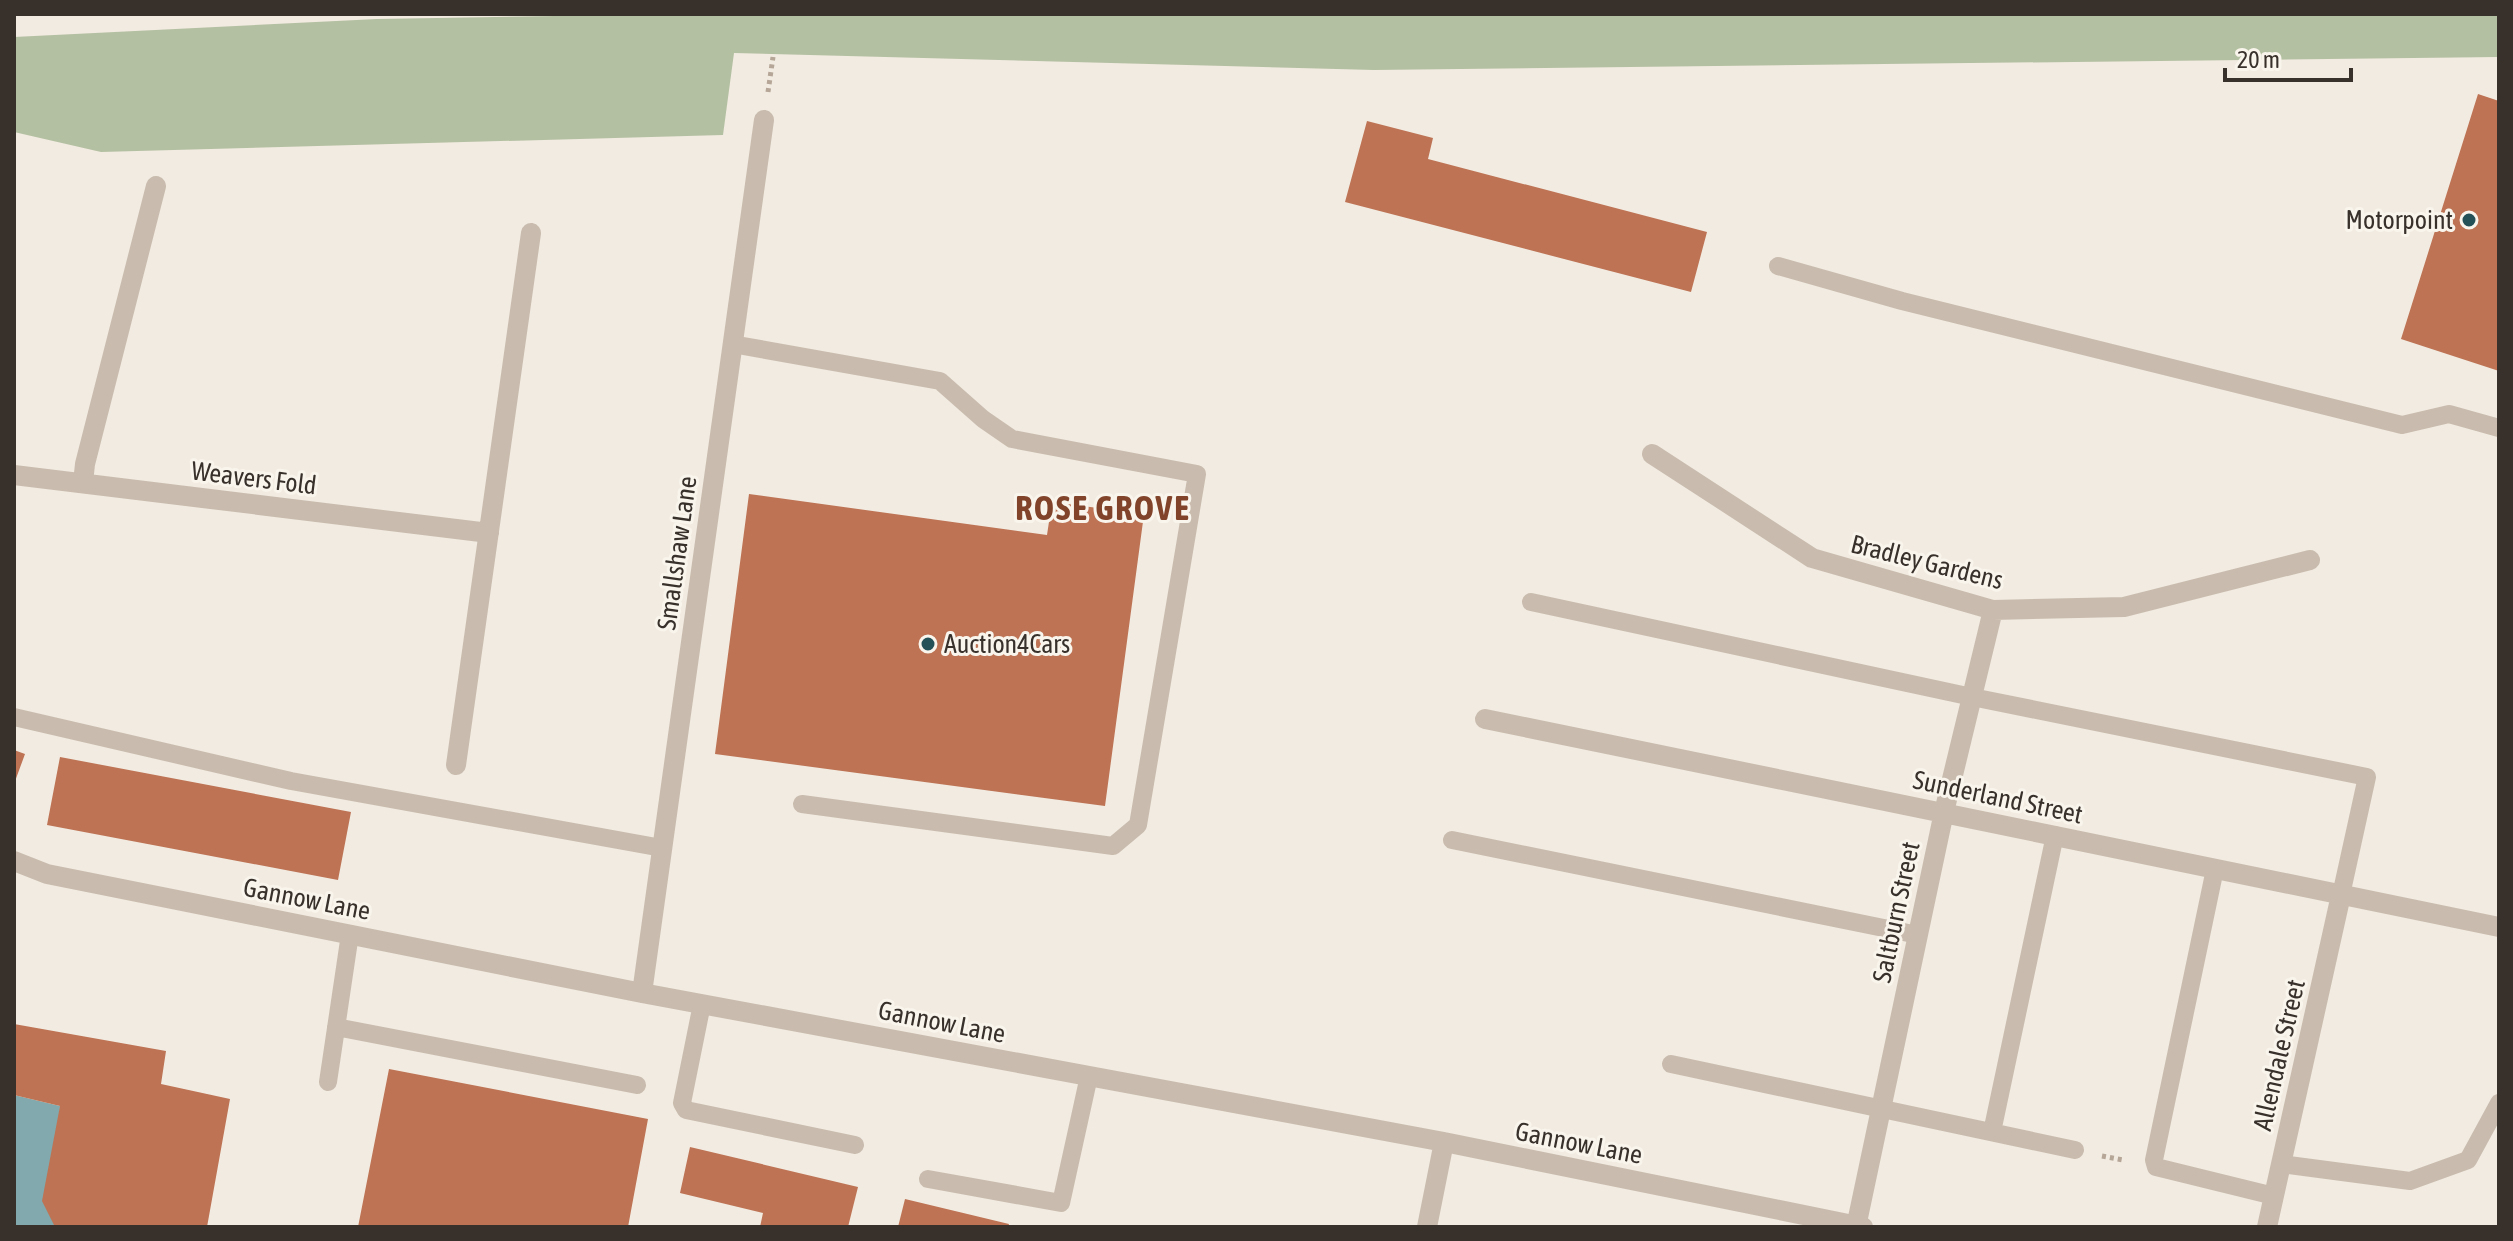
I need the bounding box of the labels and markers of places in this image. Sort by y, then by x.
place label: Motorpoint [2346,205,2453,235]
marker: Motorpoint [2460,211,2478,229]
place label: Auction4Cars [944,629,1070,659]
marker: Auction4Cars [919,635,937,653]

